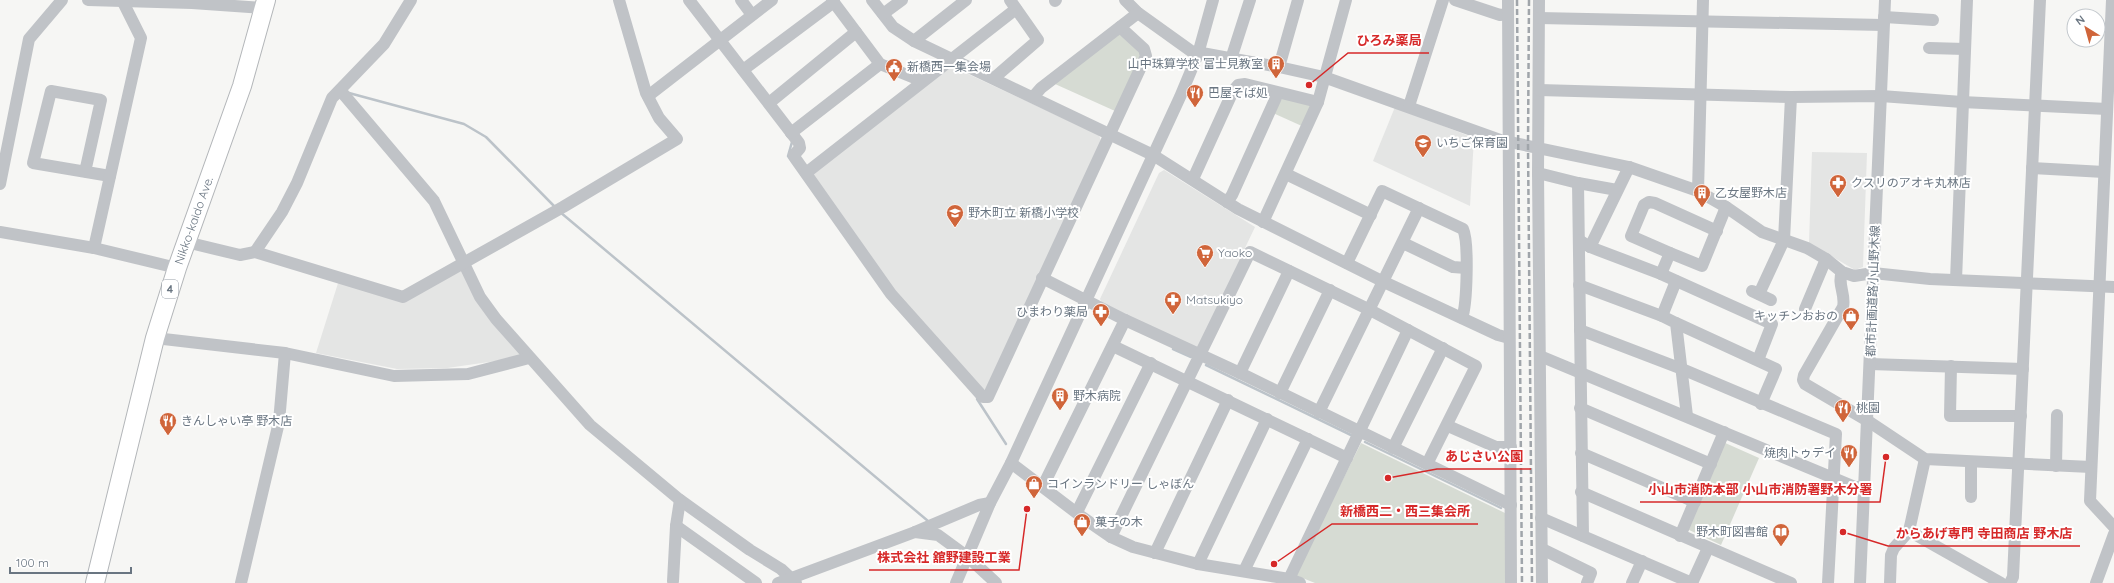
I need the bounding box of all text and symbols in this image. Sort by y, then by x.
north arrow [2066,8,2106,48]
text: N [2073,12,2087,28]
callout: ひろみ薬局 [1348,28,1429,53]
text: ひろみ薬局 [1356,32,1422,48]
building icon: 山中珠算学校 富士見教室 [1266,54,1286,79]
place label: 山中珠算学校 富士見教室 [1128,56,1263,71]
public building icon: 新橋西一集会場 [884,57,904,82]
place label: 新橋西一集会場 [907,59,991,74]
restaurant icon: 巴屋そば処 [1185,83,1205,108]
place label: 巴屋そば処 [1208,85,1268,100]
school or university icon: いちご保育園 [1413,133,1433,158]
place label: いちご保育園 [1436,135,1508,150]
pharmacy icon: クスリのアオキ丸林店 [1828,173,1848,198]
street label: Nikko-kaido Ave. [171,174,216,266]
place label: クスリのアオキ丸林店 [1851,175,1971,190]
building icon: 乙女屋野木店 [1692,183,1712,208]
place label: 乙女屋野木店 [1715,185,1787,200]
school or university icon: 野木町立 新橋小学校 [945,203,965,228]
place label: 野木町立 新橋小学校 [968,205,1079,220]
street label: 都市計画道路小山野木線 [1863,225,1882,357]
supermarket icon: Yaoko [1195,243,1215,268]
place label: Yaoko [1218,245,1252,260]
road number: 4 [162,280,178,298]
pharmacy icon: Matsukiyo [1163,290,1183,315]
place label: Matsukiyo [1186,292,1243,307]
pharmacy icon: ひまわり薬局 [1091,302,1111,327]
place label: ひまわり薬局 [1016,304,1088,319]
shop icon: キッチンおおの [1841,306,1861,331]
place label: キッチンおおの [1754,308,1838,323]
building icon: 野木病院 [1050,386,1070,411]
place label: 野木病院 [1073,388,1121,403]
restaurant icon: 桃園 [1833,398,1853,423]
place label: 桃園 [1856,400,1880,415]
restaurant icon: きんしゃい亭 野木店 [158,411,178,436]
place label: きんしゃい亭 野木店 [181,413,292,428]
restaurant icon: 焼肉トゥデイ [1839,443,1859,468]
callout: あじさい公園 [1437,444,1531,469]
place label: 焼肉トゥデイ [1764,445,1836,460]
text: あじさい公園 [1445,448,1523,464]
shop icon: コインランドリー しゃぼん [1024,474,1044,499]
place label: コインランドリー しゃぼん [1047,476,1194,491]
callout: 小山市消防本部 小山市消防署野木分署 [1640,477,1880,502]
text: 小山市消防本部 小山市消防署野木分署 [1648,481,1872,497]
callout: 新橋西二・西三集会所 [1332,499,1478,524]
text: 新橋西二・西三集会所 [1340,503,1470,519]
shop icon: 菓子の木 [1072,512,1092,537]
place label: 菓子の木 [1095,514,1143,529]
callout: からあげ専門 寺田商店 野木店 [1888,521,2080,546]
library icon: 野木町図書館 [1771,522,1791,547]
place label: 野木町図書館 [1696,524,1768,539]
text: からあげ専門 寺田商店 野木店 [1896,525,2072,541]
callout: 株式会社 舘野建設工業 [869,545,1019,570]
scale bar [10,549,131,575]
text: 株式会社 舘野建設工業 [877,549,1011,565]
text: 100 m [16,555,49,570]

